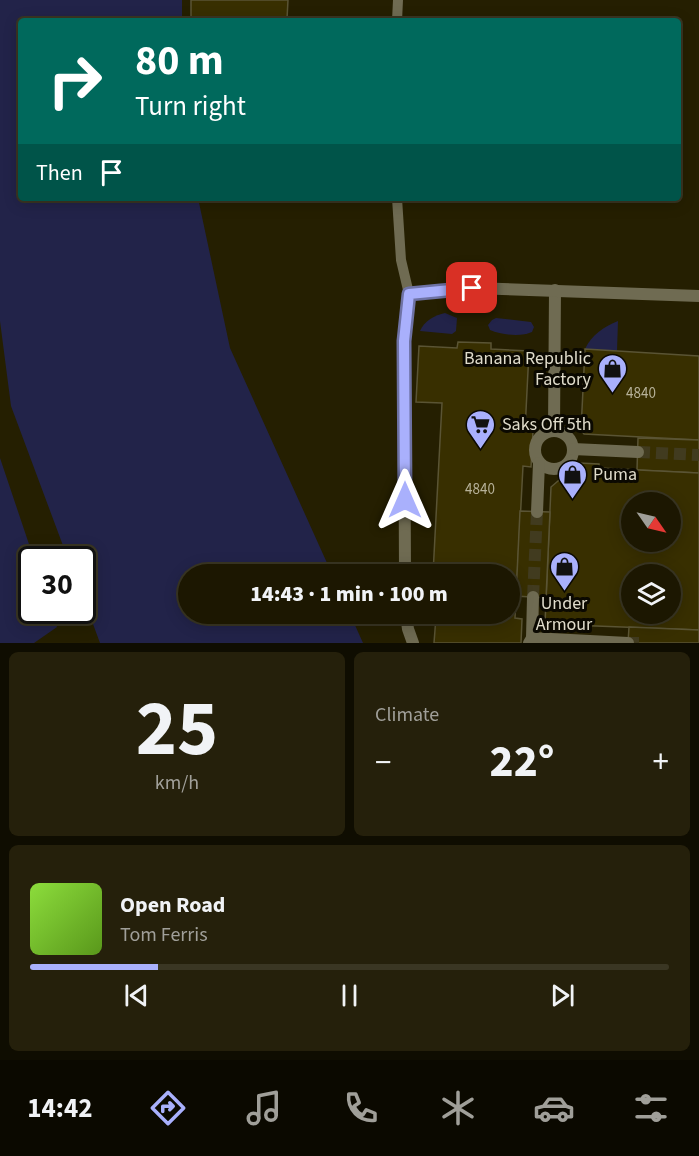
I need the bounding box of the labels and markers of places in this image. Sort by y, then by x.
pin [446,262,497,313]
place label: Banana Republic Factory [464,346,592,392]
shop icon: Banana Republic Factory [596,352,628,394]
supermarket icon: Saks Off 5th [465,408,497,450]
place label: Saks Off 5th [502,412,592,437]
shop icon: Puma [556,458,588,500]
place label: Puma [593,462,637,487]
shop icon: Under Armour [548,550,580,592]
place label: Under Armour [536,591,593,637]

